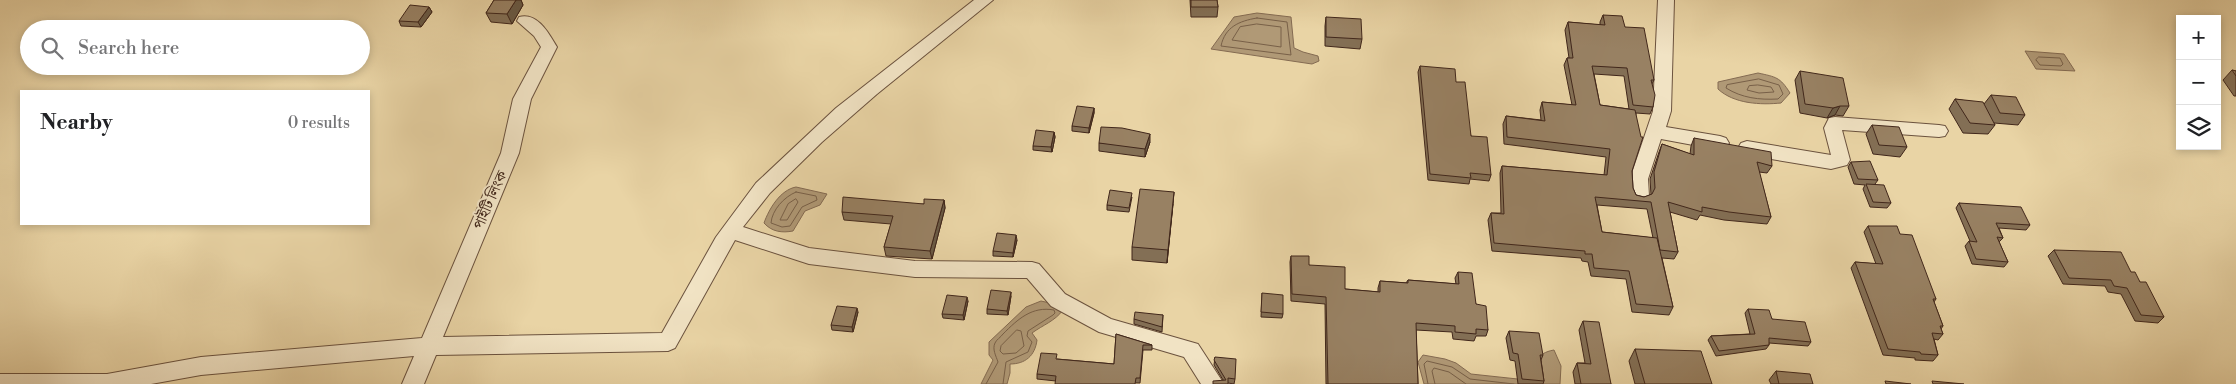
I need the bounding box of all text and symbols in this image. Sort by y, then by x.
map controls [2176,15,2221,150]
button: + [2176,15,2221,60]
search box [20,20,370,75]
icon: search [38,34,66,62]
text: Search here [78,36,179,60]
button: − [2176,60,2221,105]
button: layers [2176,105,2221,150]
text: Nearby [40,110,113,136]
text: 0 results [288,113,350,133]
street label: পাইটি লিংক [469,168,512,233]

